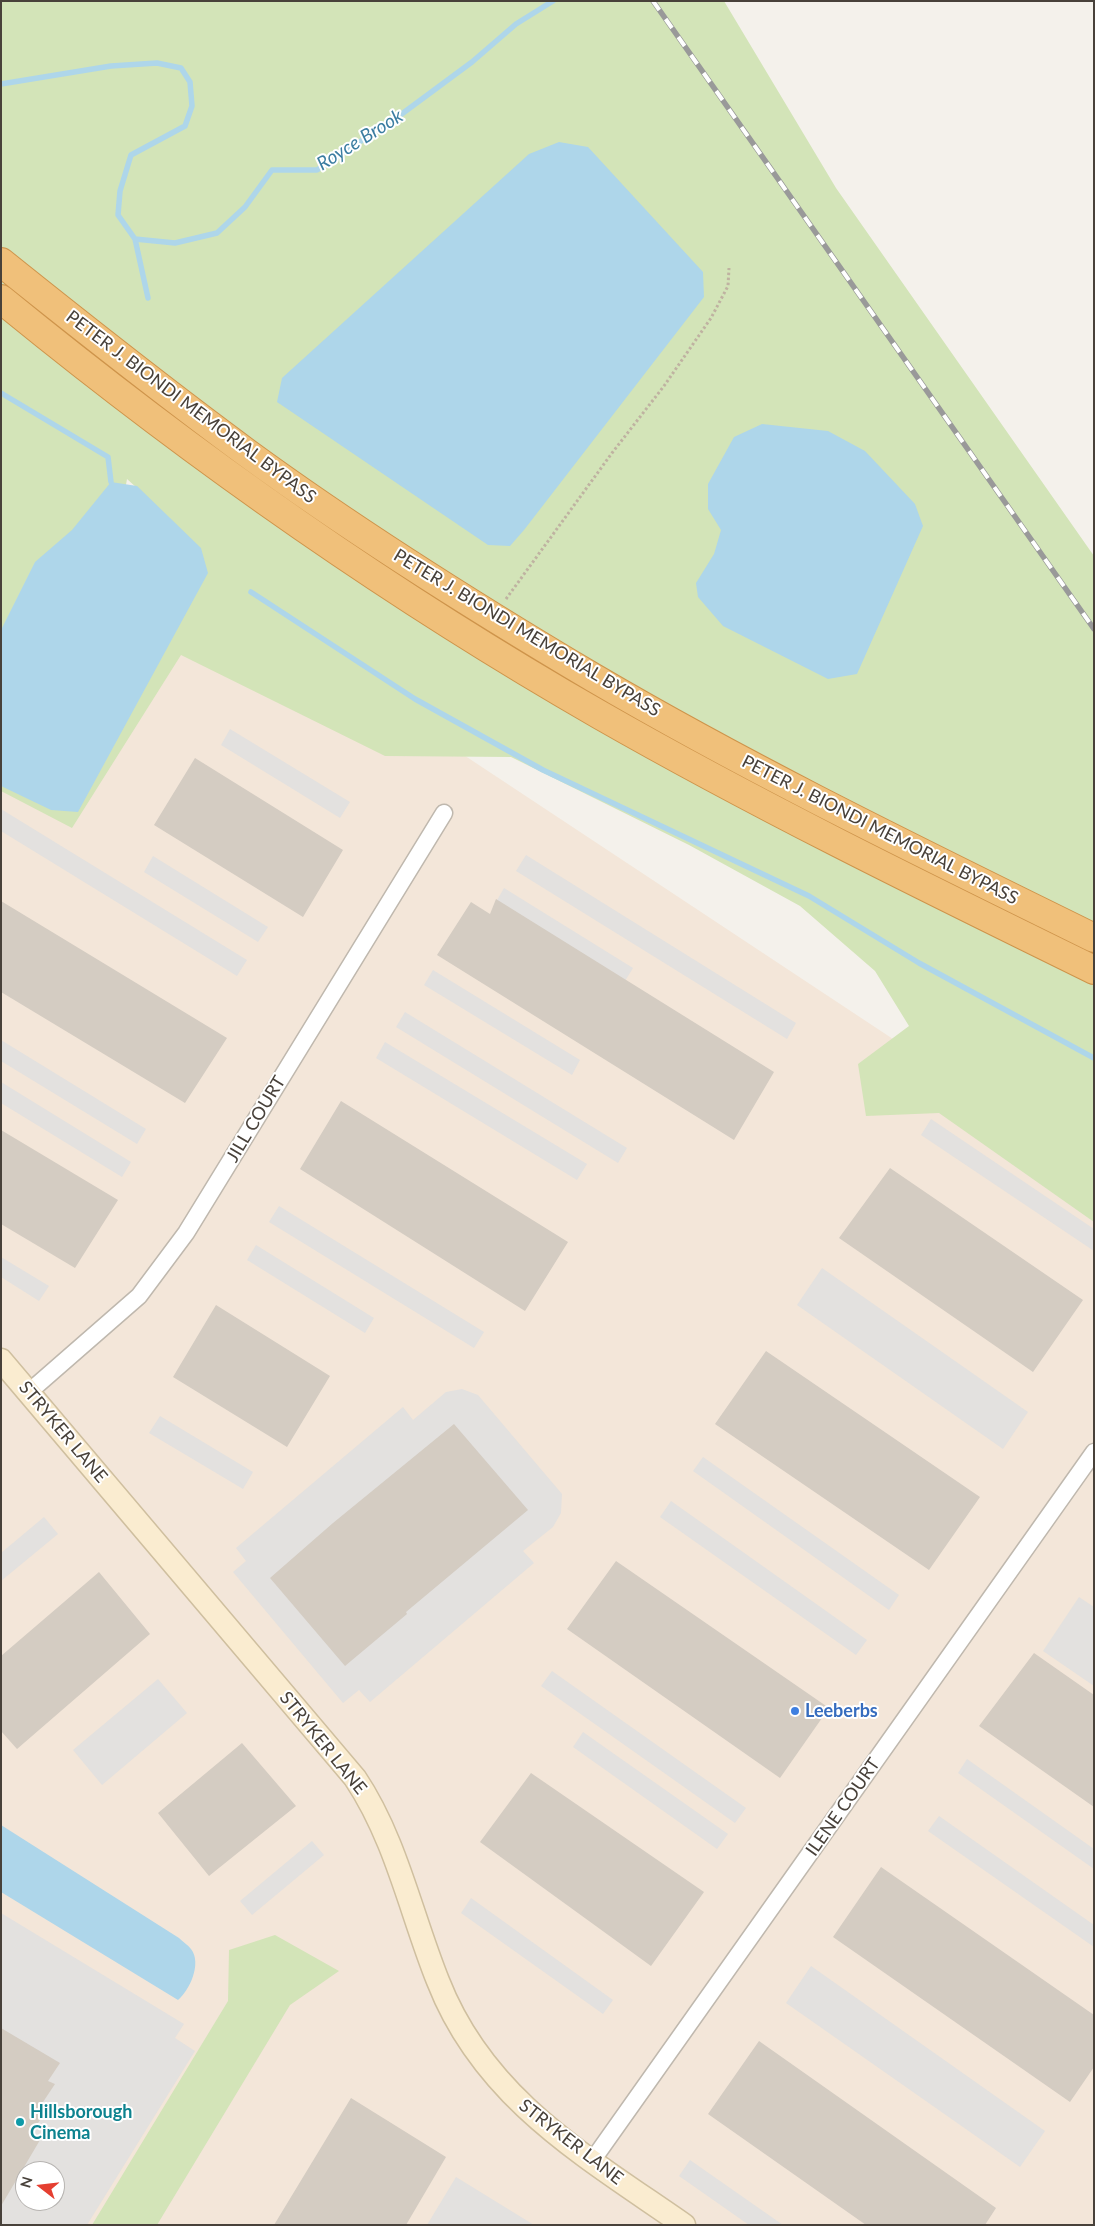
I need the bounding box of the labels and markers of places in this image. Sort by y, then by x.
place label: Leeberbs [805,1700,878,1722]
marker: Leeberbs [789,1705,801,1717]
place label: Hillsborough Cinema [30,2101,132,2144]
marker: Hillsborough Cinema [14,2116,26,2128]

